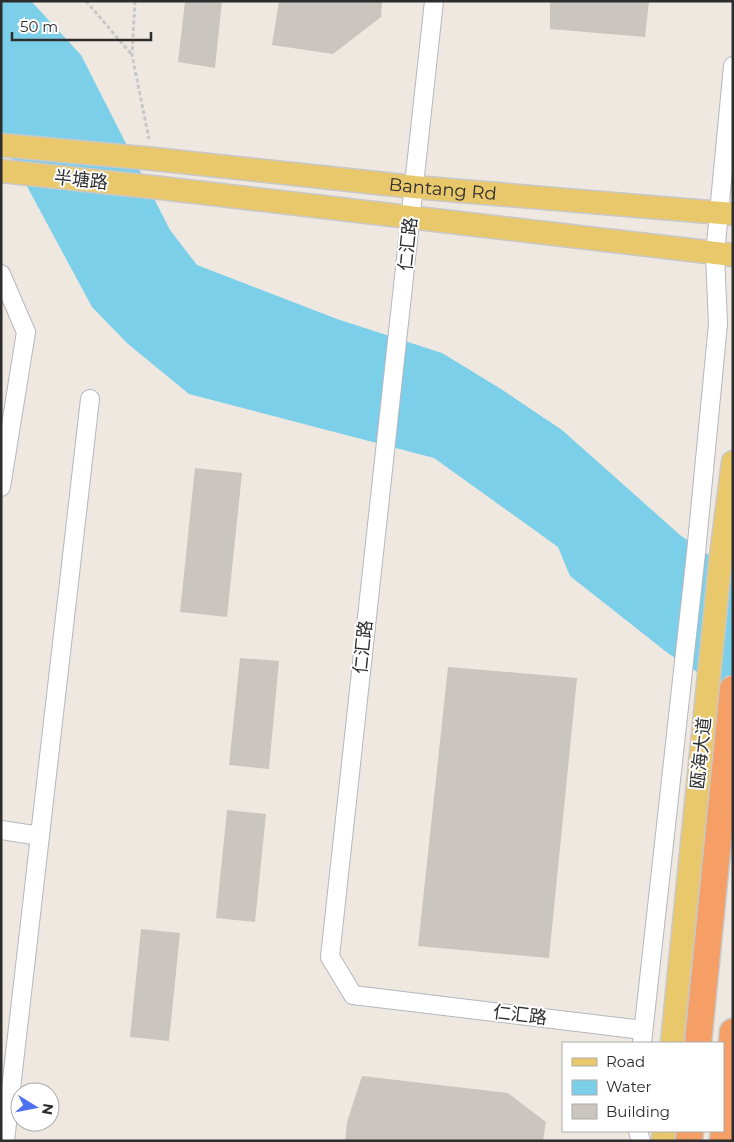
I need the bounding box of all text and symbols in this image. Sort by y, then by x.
scale bar [12,10,151,42]
text: 50 m [20,17,58,36]
street label: 半塘路 [53,166,109,194]
street label: Bantang Rd [388,173,498,205]
street label: 仁汇路 [394,216,422,272]
street label: 仁汇路 [349,619,377,675]
street label: 瓯海大道 [686,716,716,790]
street label: 仁汇路 [492,1001,548,1029]
legend [562,1042,724,1132]
text: Road [606,1052,645,1071]
text: Water [606,1077,652,1096]
north arrow [10,1082,60,1132]
text: N [38,1102,58,1116]
text: Building [606,1102,670,1121]

